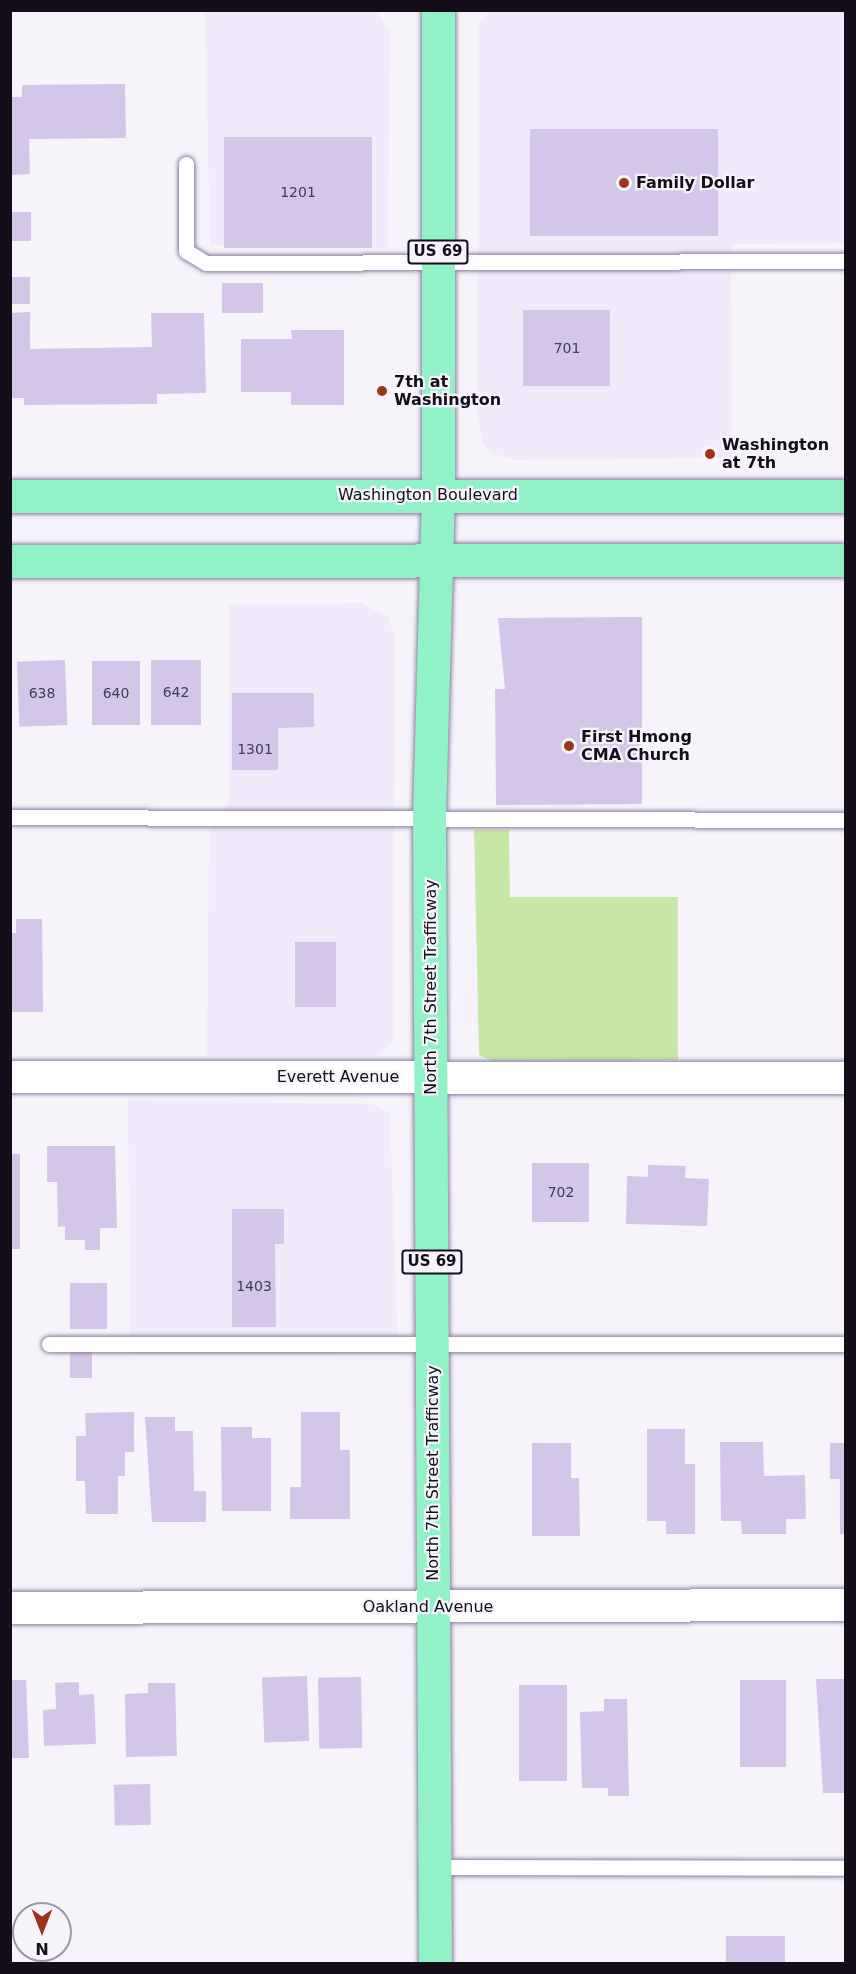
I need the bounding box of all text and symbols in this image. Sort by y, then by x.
place label: Family Dollar [636,173,754,193]
marker: Family Dollar [617,176,631,190]
house number: 1201 [280,184,316,200]
road number: US 69 [406,240,470,264]
house number: 701 [554,340,580,356]
place label: 7th at Washington [394,372,501,410]
marker: 7th at Washington [375,384,389,398]
place label: Washington at 7th [722,435,829,473]
marker: Washington at 7th [703,447,717,461]
street label: Washington Boulevard [338,485,518,505]
house number: 642 [163,684,189,700]
house number: 638 [29,685,55,701]
house number: 640 [103,685,129,701]
place label: First Hmong CMA Church [581,727,692,765]
marker: First Hmong CMA Church [562,739,576,753]
house number: 1301 [237,741,273,757]
street label: North 7th Street Trafficway [421,879,441,1095]
street label: Everett Avenue [277,1067,399,1087]
house number: 702 [548,1184,574,1200]
road number: US 69 [400,1250,464,1274]
house number: 1403 [236,1278,272,1294]
street label: North 7th Street Trafficway [423,1365,443,1581]
street label: Oakland Avenue [363,1597,493,1617]
north arrow [12,1902,72,1962]
text: N [35,1939,49,1958]

